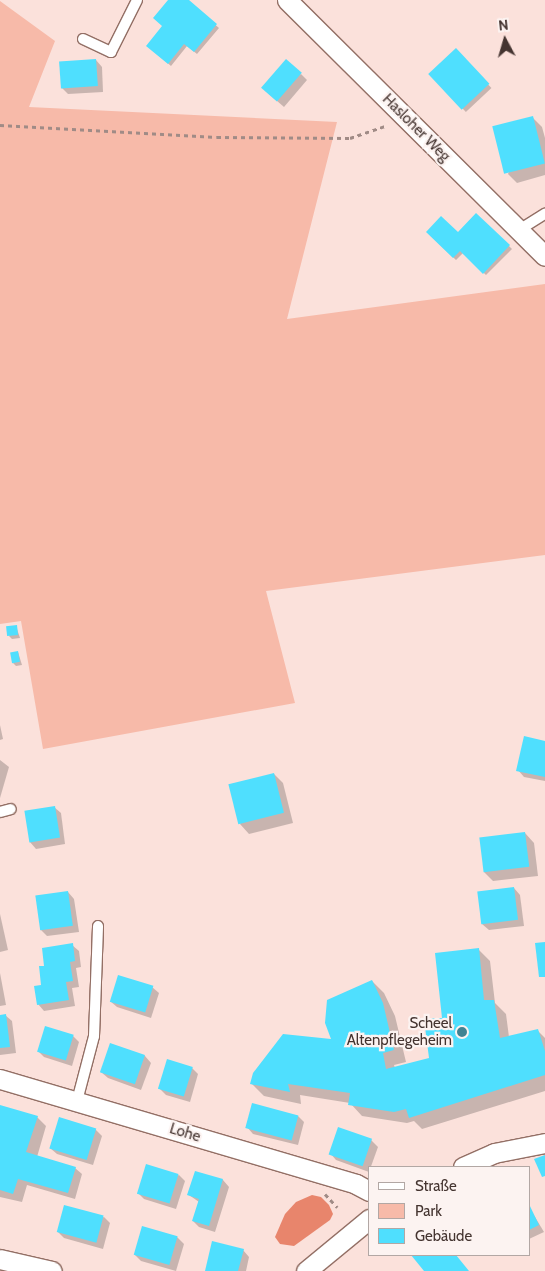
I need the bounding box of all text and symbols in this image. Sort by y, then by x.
north arrow [480,15,530,65]
text: N [498,16,509,35]
street label: Hasloher Weg [378,90,454,166]
place label: Scheel Altenpflegeheim [347,1014,452,1049]
marker: Scheel Altenpflegeheim [456,1026,468,1038]
street label: Lohe [167,1120,203,1146]
legend [368,1166,530,1256]
text: Straße [415,1177,457,1195]
text: Park [415,1202,442,1220]
text: Gebäude [415,1227,472,1245]

